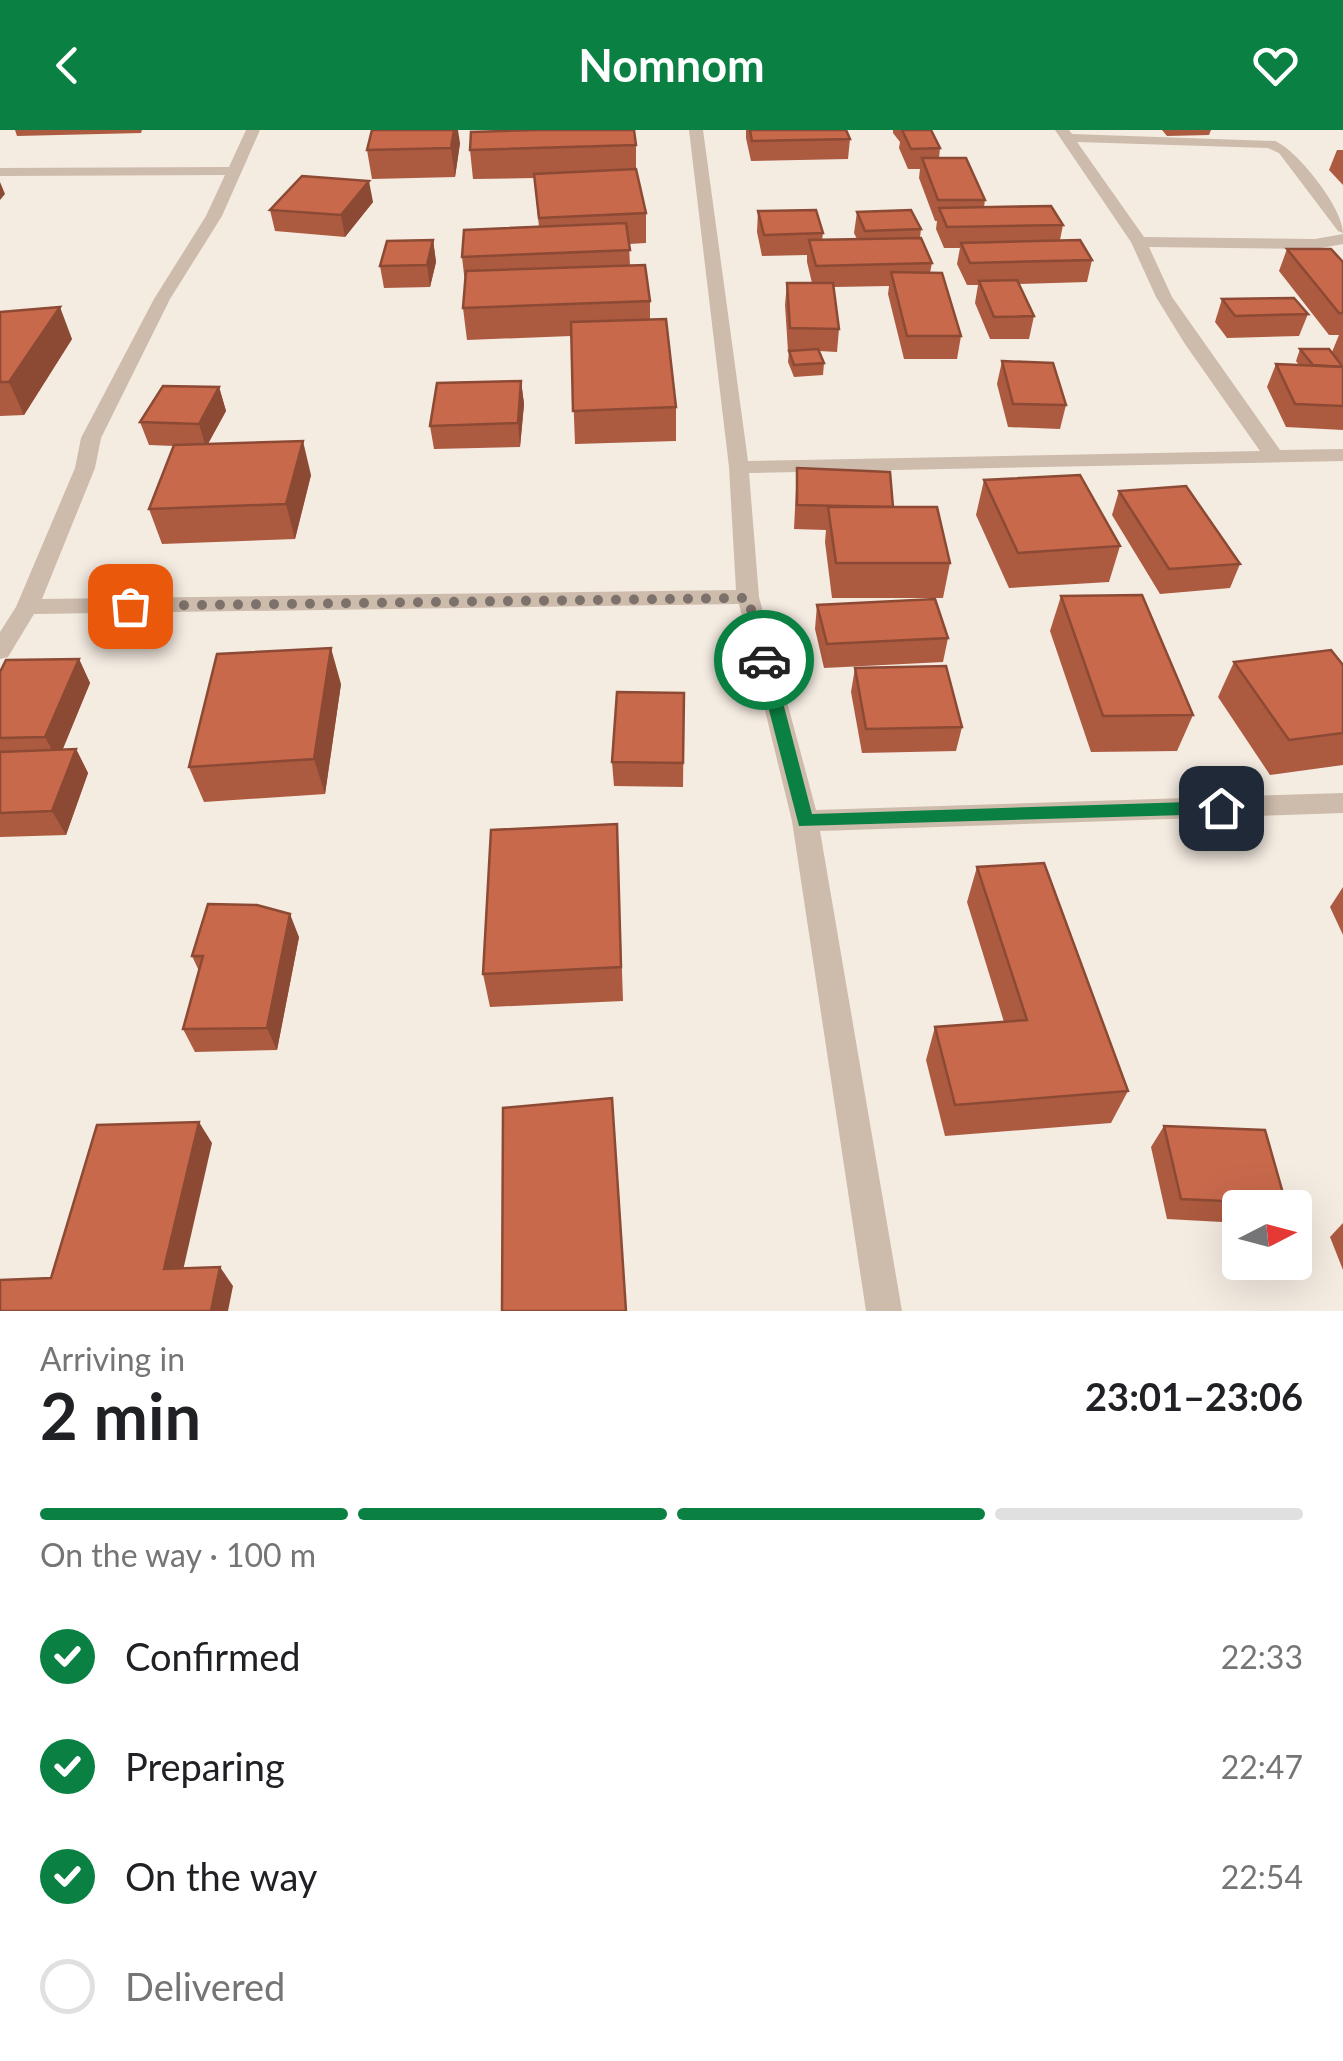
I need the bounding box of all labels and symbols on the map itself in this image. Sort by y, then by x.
pin [88,564,173,649]
courier [714,610,814,710]
pin [1179,766,1264,851]
north arrow [1222,1190,1312,1280]

